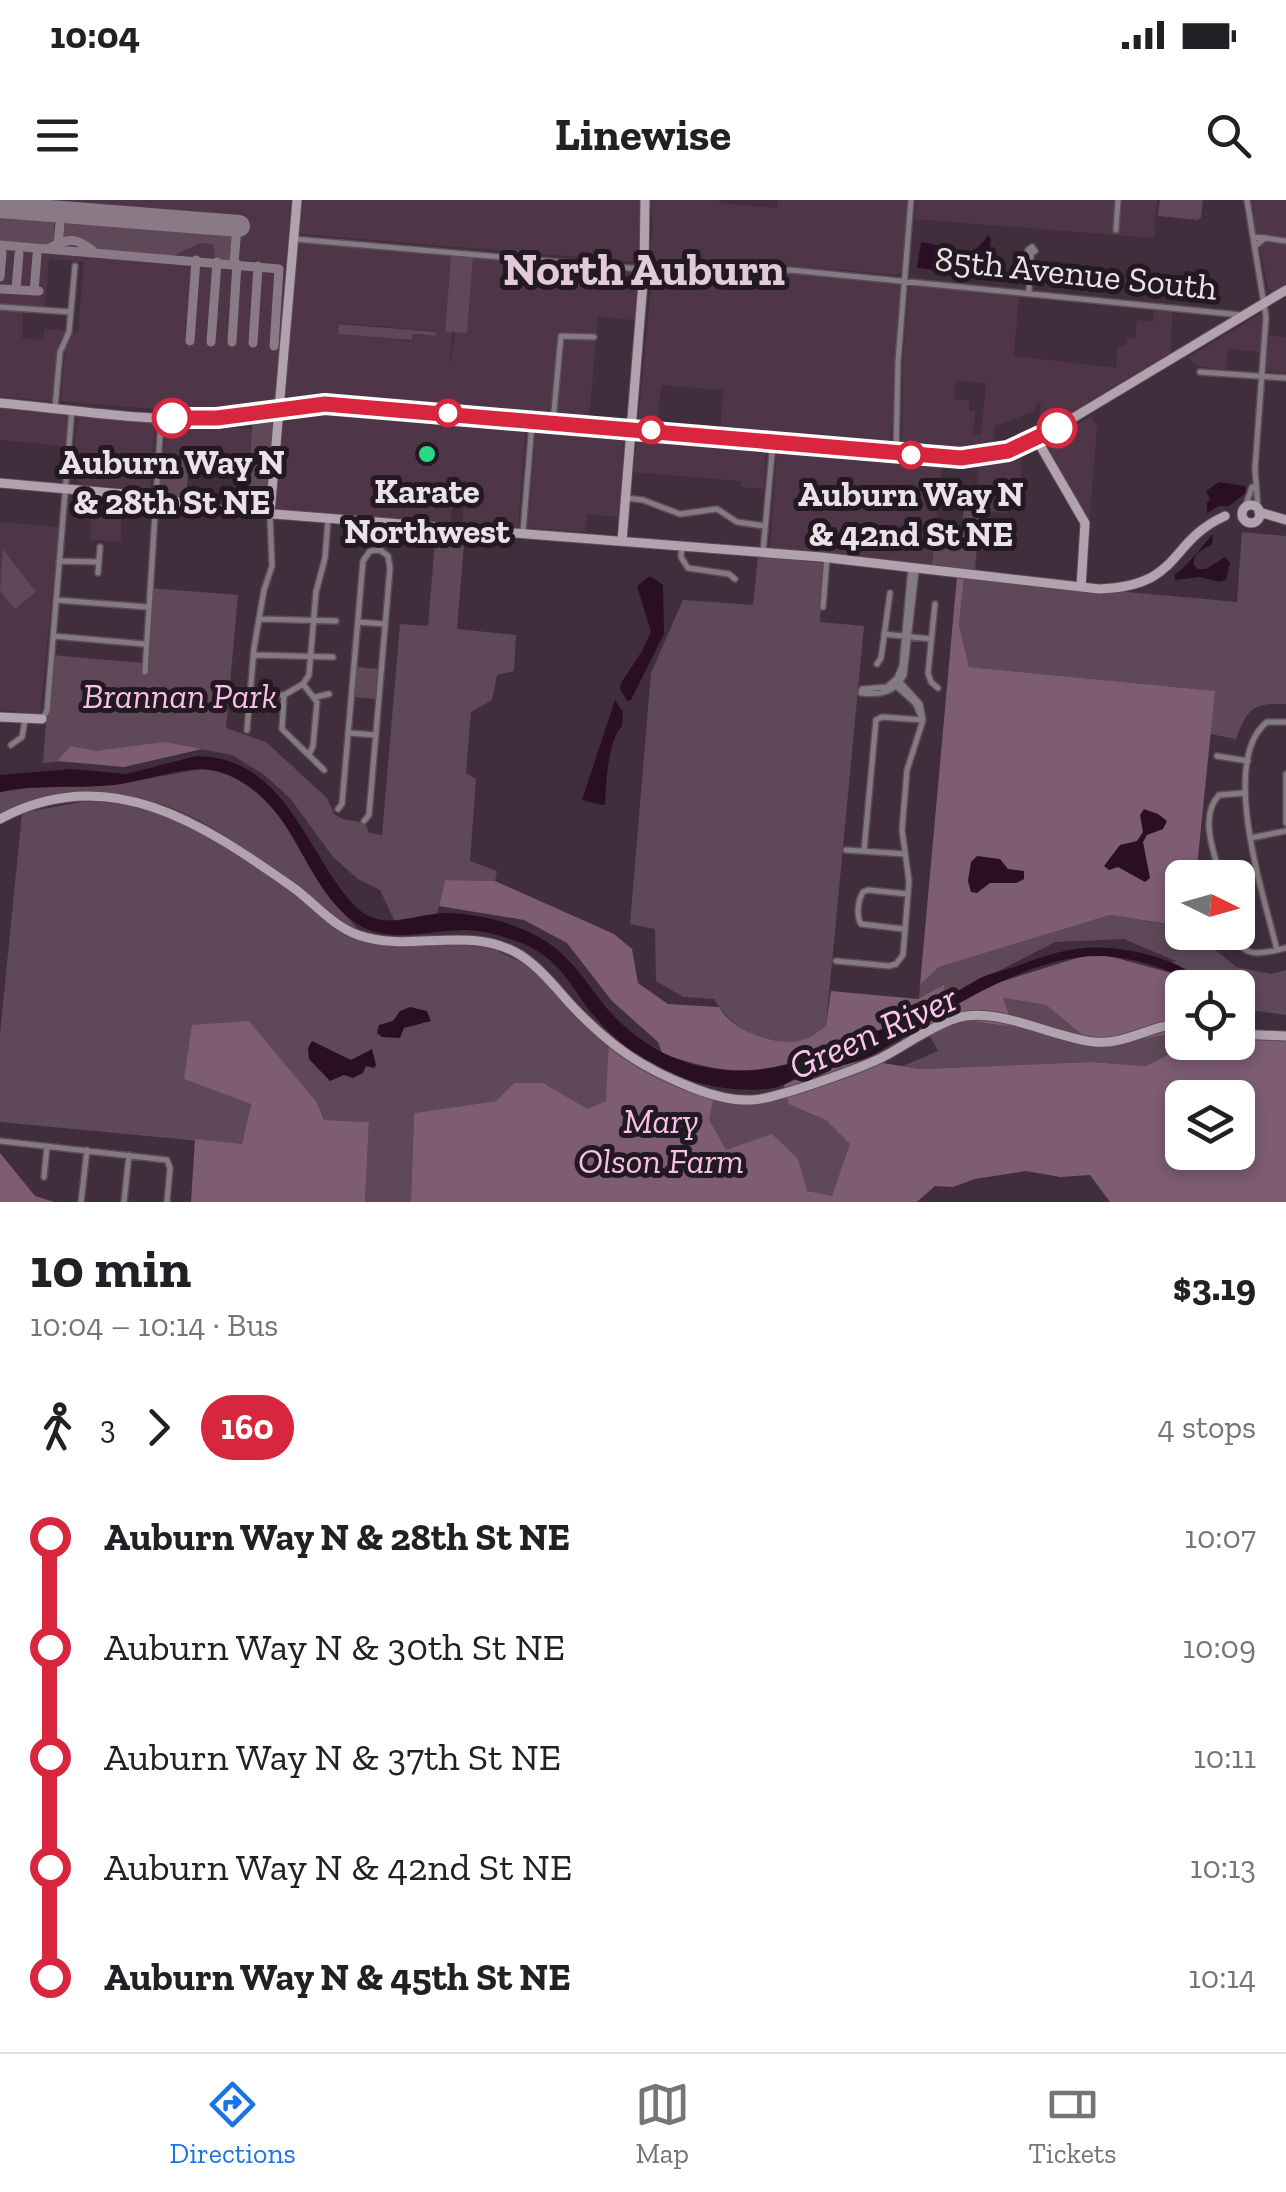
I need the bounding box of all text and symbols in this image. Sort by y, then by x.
text: 10:04 [50,12,140,58]
icon: menu [30,108,85,163]
text: Linewise [555,108,731,162]
icon: search [1201,108,1256,163]
street label: 85th Avenue South [933,237,1220,309]
district label: North Auburn [503,243,785,297]
marker: Auburn Way N & 28th St NE [153,399,191,437]
unlabelled marker [435,400,461,426]
unlabelled marker [1038,409,1076,447]
unlabelled marker [638,417,664,443]
place label: Auburn Way N & 28th St NE [59,441,285,523]
marker: Auburn Way N & 42nd St NE [898,442,924,468]
marker: Karate Northwest [416,443,438,465]
place label: Karate Northwest [344,470,511,552]
place label: Auburn Way N & 42nd St NE [798,473,1024,555]
park label: Brannan Park [83,675,277,717]
north arrow [1165,860,1255,950]
map controls [1165,860,1255,1170]
button: locate [1165,970,1255,1060]
water label: Green River [782,974,965,1089]
button: layers [1165,1080,1255,1170]
park label: Mary Olson Farm [578,1100,744,1182]
text: 10 min [30,1235,191,1301]
text: $3.19 [1173,1264,1256,1310]
text: 10:04 – 10:14 · Bus [30,1306,278,1344]
icon: walk [30,1400,85,1455]
icon: forward [131,1400,186,1455]
text: 160 [221,1406,274,1448]
text: 3 [100,1408,116,1446]
text: 4 stops [1158,1408,1256,1446]
text: Auburn Way N & 28th St NE [104,1514,570,1560]
text: 10:07 [1185,1518,1256,1556]
text: Auburn Way N & 30th St NE [104,1624,565,1670]
text: 10:09 [1183,1628,1256,1666]
text: Auburn Way N & 37th St NE [104,1734,561,1780]
text: 10:11 [1193,1738,1256,1776]
text: Auburn Way N & 42nd St NE [104,1844,572,1890]
text: 10:13 [1190,1848,1256,1886]
text: Auburn Way N & 45th St NE [104,1954,571,2000]
text: 10:14 [1189,1958,1256,1996]
tab: Directions [169,2077,296,2170]
tab: Map [635,2077,690,2170]
tab: Tickets [1028,2077,1117,2170]

